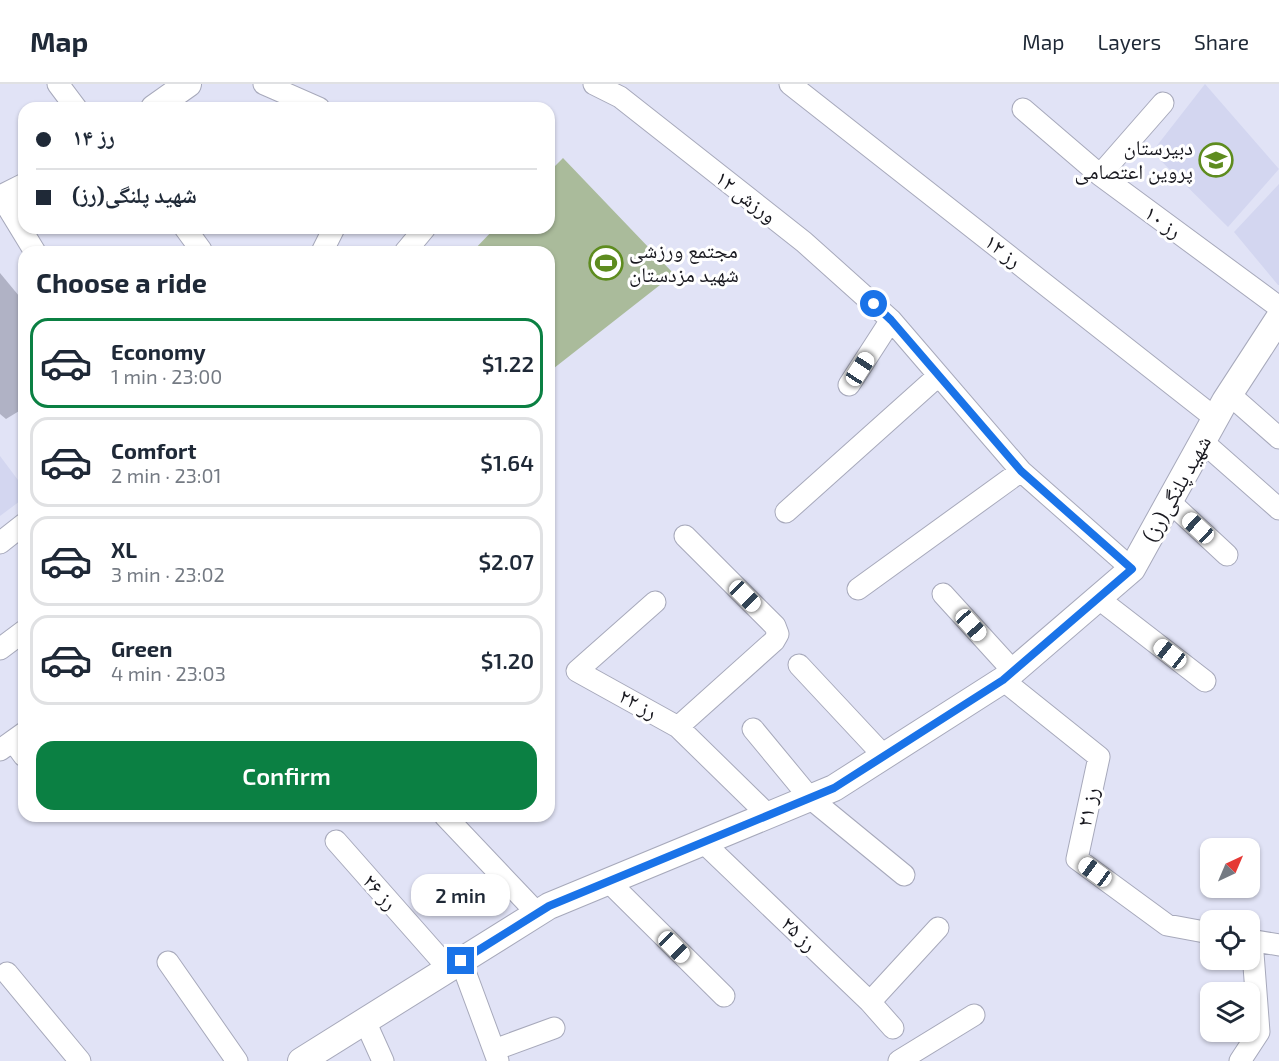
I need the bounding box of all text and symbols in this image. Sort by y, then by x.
text: Map [30,24,88,58]
text: Map [1022,29,1064,54]
text: Layers [1097,29,1161,54]
text: Share [1194,29,1249,54]
text: رز ۱۴ [72,123,115,149]
place label: دبیرستان پروین اعتصامی [1074,134,1193,185]
school or university icon: دبیرستان پروین اعتصامی [1198,142,1234,178]
street label: ورزش ۱۲ [710,164,783,229]
text: شهید پلنگی(رز) [72,181,197,207]
street label: رز ۱۰ [1140,199,1187,243]
street label: رز ۱۲ [981,228,1027,272]
place label: مجتمع ورزشی شهید مزدستان [629,237,739,287]
sports icon: مجتمع ورزشی شهید مزدستان [588,245,624,281]
text: Choose a ride [36,266,207,298]
route start [860,290,887,317]
icon: car [39,336,93,390]
text: Economy [111,338,206,364]
car [843,349,877,389]
text: $1.22 [482,350,534,376]
text: 1 min · 23:00 [111,364,222,388]
street label: شهید پلنگی(رز) [1136,431,1217,547]
icon: car [39,435,93,489]
text: Comfort [111,437,196,463]
text: $1.64 [480,449,534,475]
text: 2 min · 23:01 [111,463,222,487]
car [1179,509,1217,547]
icon: car [39,534,93,588]
text: XL [111,536,137,562]
text: $2.07 [478,548,534,574]
text: 3 min · 23:02 [111,562,225,586]
car [726,577,764,615]
car [952,606,990,644]
icon: car [39,633,93,687]
text: Green [111,635,173,661]
car [1150,636,1190,672]
text: $1.20 [481,647,534,673]
text: 4 min · 23:03 [111,661,226,685]
street label: رز ۲۲ [615,682,662,723]
button: Confirm [36,741,537,810]
street label: رز ۲۱ [1070,785,1103,829]
north arrow [1200,838,1260,898]
map controls [1200,838,1260,1042]
car [1075,854,1115,890]
street label: رز ۲۶ [359,868,404,914]
callout: 2 min [412,874,510,916]
text: 2 min [435,883,486,907]
street label: رز ۲۵ [777,910,823,956]
button: locate [1200,910,1260,970]
car [655,928,693,966]
route end [447,947,474,974]
button: layers [1200,982,1260,1042]

